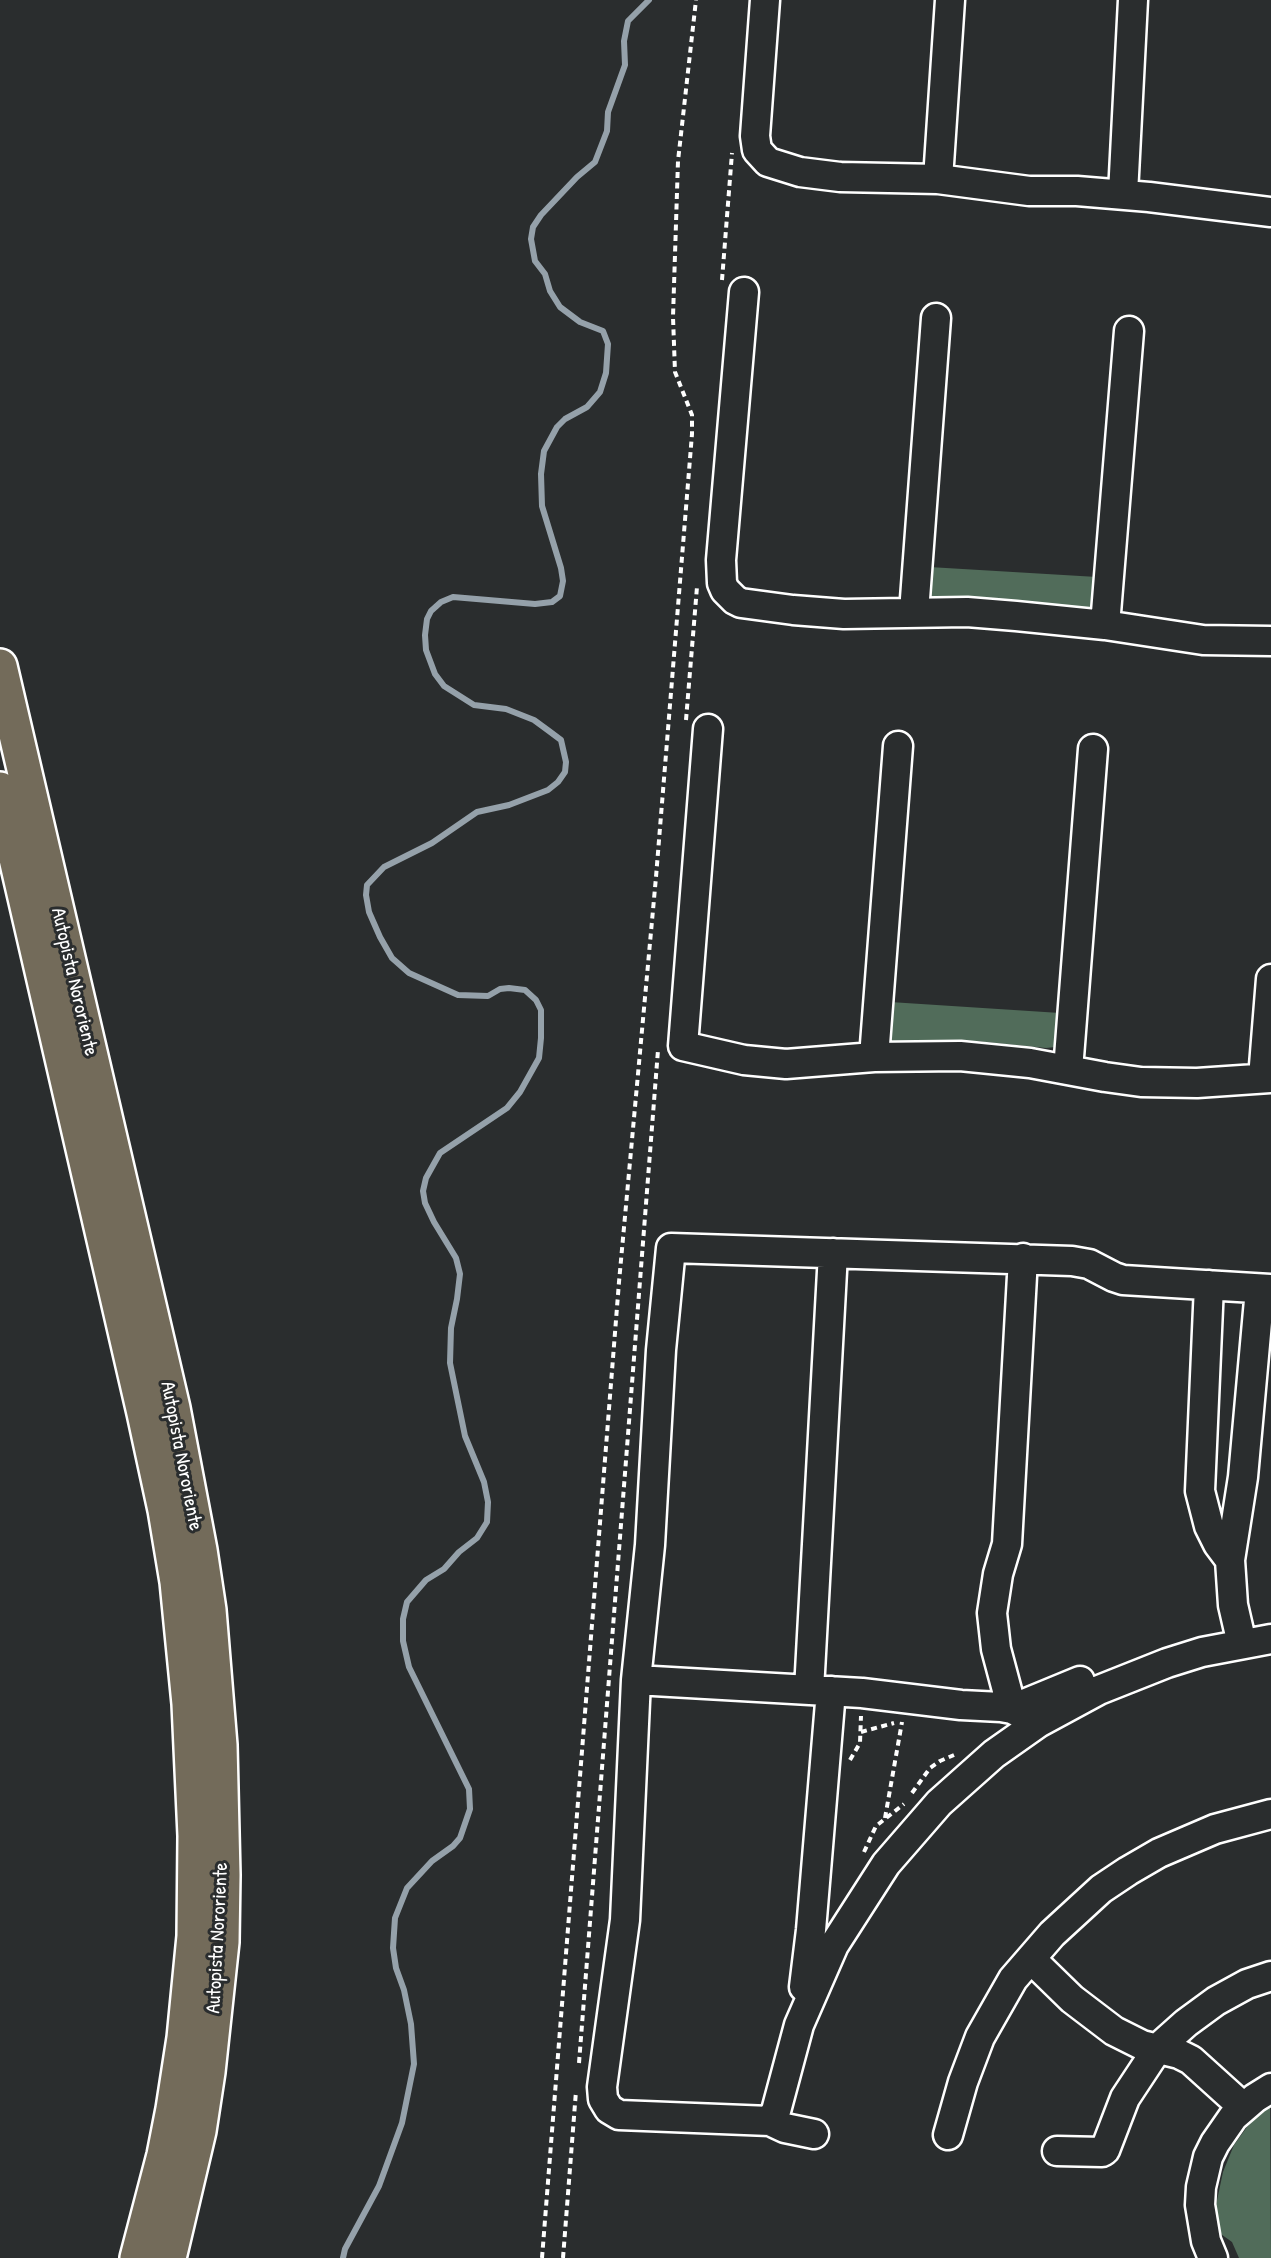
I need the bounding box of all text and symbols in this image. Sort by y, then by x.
street label: Autopista Nororiente [45,906,103,1058]
street label: Autopista Nororiente [155,1379,207,1533]
street label: Autopista Nororiente [202,1862,234,2014]

